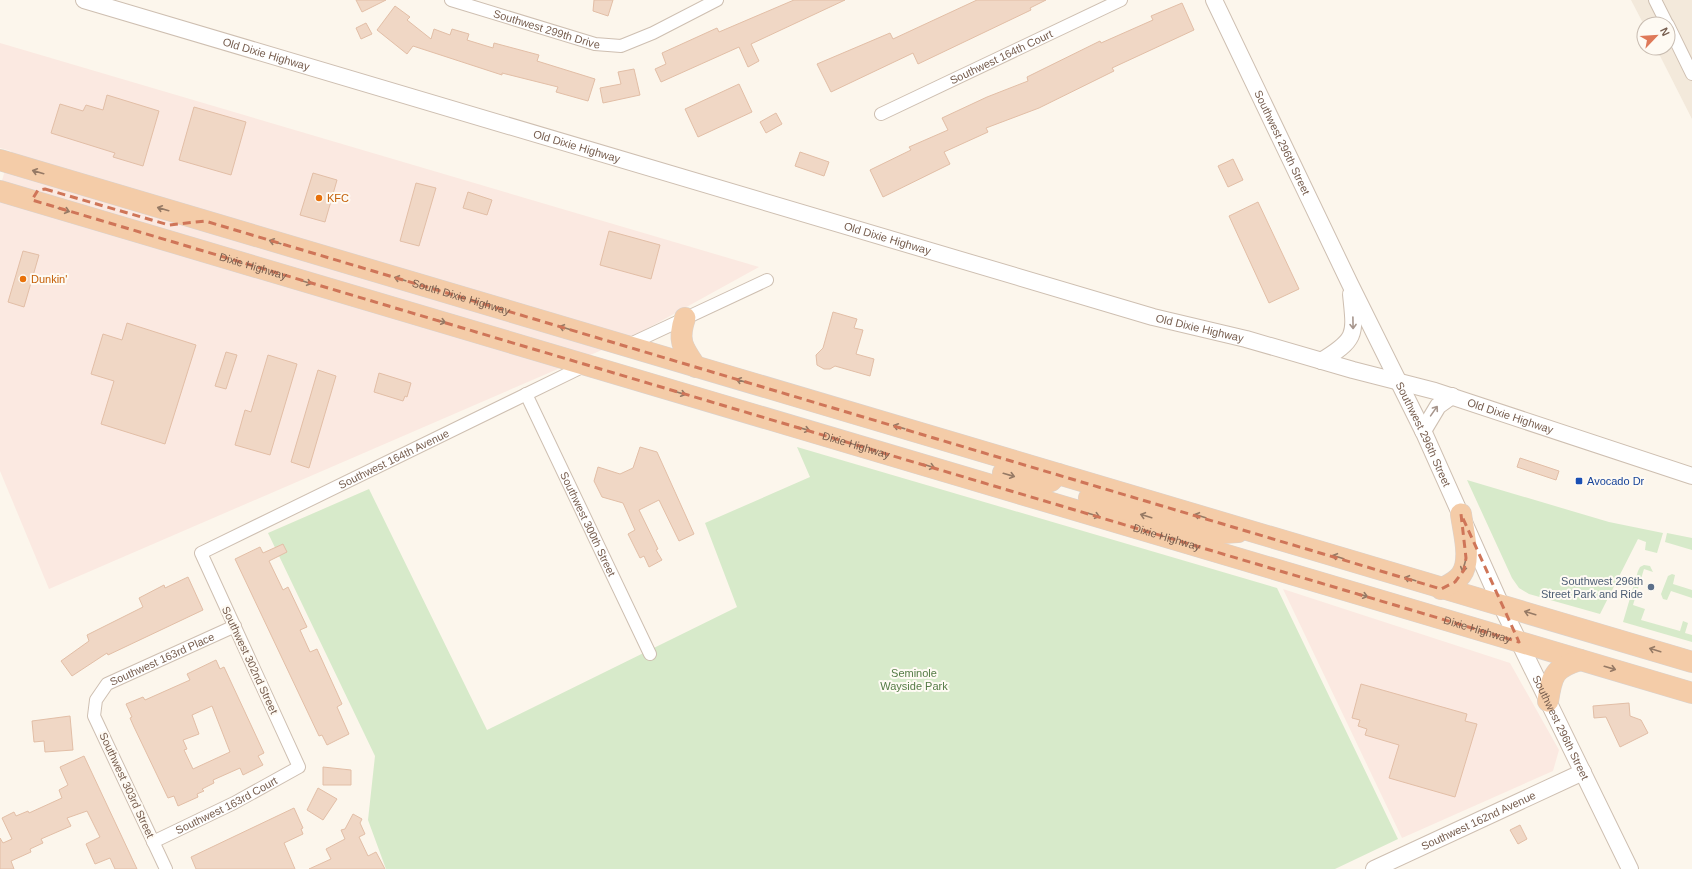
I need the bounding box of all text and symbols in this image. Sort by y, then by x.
street label: Southwest 299th Drive [492,7,600,50]
north arrow [1636,16,1676,56]
text: N [1658,26,1672,38]
street label: Southwest 164th Court [948,27,1054,86]
street label: Old Dixie Highway [221,35,311,73]
street label: Southwest 296th Street [1252,88,1312,197]
street label: Old Dixie Highway [532,128,622,165]
one-way arrow [32,168,45,175]
place label: KFC [327,192,349,204]
marker: KFC [314,193,324,203]
one-way arrow [156,205,169,212]
one-way arrow [58,207,71,214]
street label: Old Dixie Highway [843,220,933,257]
one-way arrow [269,238,282,245]
street label: Dixie Highway [218,250,289,282]
place label: Dunkin' [31,273,67,285]
marker: Dunkin' [18,274,28,284]
one-way arrow [394,275,407,282]
street label: South Dixie Highway [411,277,512,317]
one-way arrow [299,279,312,286]
street label: Old Dixie Highway [1155,312,1245,344]
one-way arrow [1349,316,1357,329]
one-way arrow [433,318,446,325]
one-way arrow [559,324,572,331]
one-way arrow [736,377,749,384]
street label: Southwest 296th Street [1393,380,1453,488]
one-way arrow [673,390,686,397]
street label: Old Dixie Highway [1466,396,1555,436]
one-way arrow [1430,406,1438,417]
one-way arrow [893,423,906,430]
one-way arrow [798,426,811,434]
street label: Southwest 164th Avenue [336,427,451,491]
street label: Dixie Highway [821,429,892,461]
one-way arrow [922,463,935,470]
street label: Southwest 300th Street [558,470,618,578]
one-way arrow [1002,472,1015,479]
place label: Avocado Dr [1587,475,1645,487]
marker: Avocado Dr [1574,476,1584,486]
one-way arrow [1141,511,1153,519]
one-way arrow [1087,512,1100,519]
one-way arrow [1194,512,1207,519]
street label: Dixie Highway [1132,521,1202,553]
one-way arrow [1332,553,1345,560]
one-way arrow [1460,560,1467,573]
one-way arrow [1403,575,1416,582]
place label: Southwest 296th Street Park and Ride [1541,575,1643,600]
marker: Southwest 296th Street Park and Ride [1646,582,1656,592]
one-way arrow [1356,592,1369,599]
street label: Southwest 302nd Street [220,604,280,716]
one-way arrow [1524,609,1537,616]
street label: Dixie Highway [1442,614,1513,645]
street label: Southwest 163rd Place [108,630,216,688]
one-way arrow [1649,646,1661,654]
one-way arrow [1603,665,1616,672]
park label: Seminole Wayside Park [880,667,948,692]
street label: Southwest 296th Street [1530,673,1591,782]
street label: Southwest 303rd Street [97,730,157,840]
street label: Southwest 163rd Court [174,774,279,836]
street label: Southwest 162nd Avenue [1419,789,1537,852]

